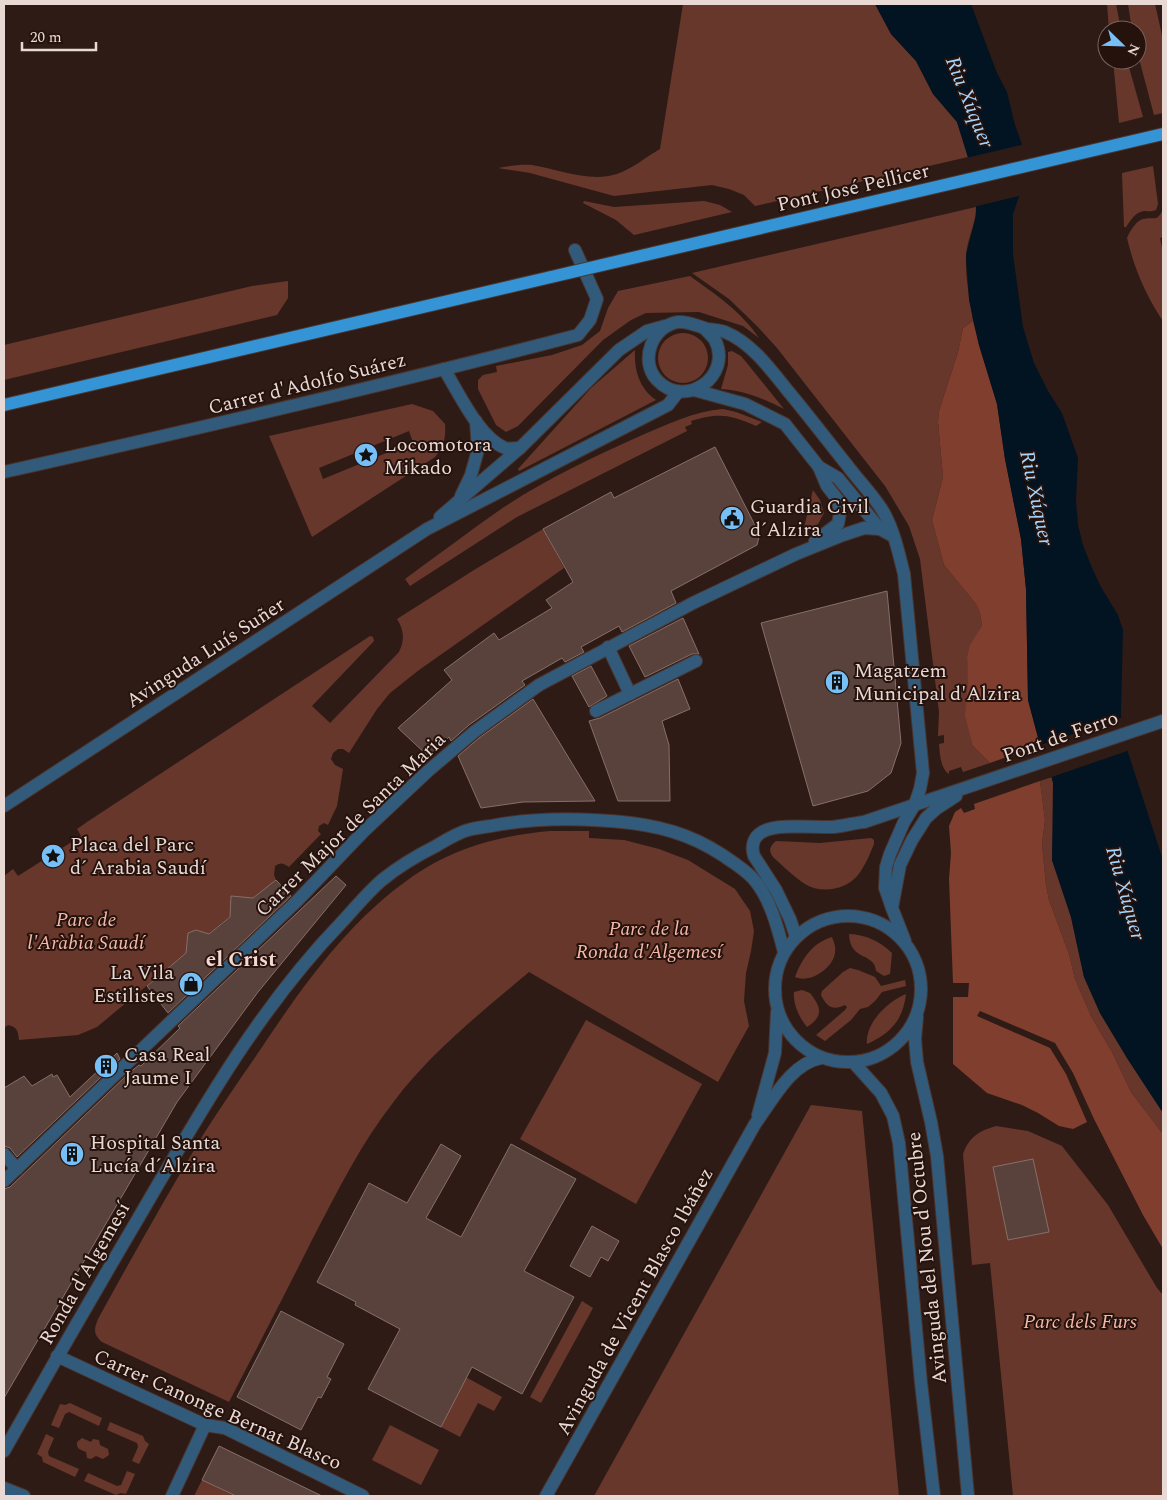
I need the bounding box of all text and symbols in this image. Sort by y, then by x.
scale bar [22,20,96,52]
north arrow [1097,20,1147,70]
text: 20 m [30,26,62,49]
text: N [1122,41,1145,59]
water label: Riu Xúquer [936,52,1002,154]
street label: Pont José Pellicer [774,156,932,220]
street label: Carrer d'Adolfo Suárez [205,345,409,423]
place label: Locomotora Mikado [384,430,492,483]
place icon: Locomotora Mikado [353,442,379,468]
water label: Riu Xúquer [1010,448,1062,550]
place label: Guardia Civil d´Alzira [750,492,869,545]
public building icon: Guardia Civil d´Alzira [719,505,745,531]
street label: Avinguda Luís Suñer [120,590,291,716]
place label: Magatzem Municipal d'Alzira [854,656,1021,709]
building icon: Magatzem Municipal d'Alzira [824,669,850,695]
street label: Pont de Ferro [998,703,1122,771]
street label: Carrer Major de Santa Maria [249,725,453,924]
place label: Placa del Parc d´ Arabia Saudí [70,830,207,883]
water label: Riu Xúquer [1096,842,1154,945]
place icon: Placa del Parc d´ Arabia Saudí [40,843,66,869]
park label: Parc de l'Aràbia Saudí [27,905,147,958]
park label: Parc de la Ronda d'Algemesí [576,914,725,967]
district label: el Crist [206,944,276,976]
place label: La Vila Estilistes [93,958,174,1011]
shop icon: La Vila Estilistes [178,971,204,997]
place label: Casa Real Jaume I [124,1040,210,1093]
building icon: Casa Real Jaume I [93,1053,119,1079]
place label: Hospital Santa Lucía d´Alzira [90,1128,220,1181]
street label: Avinguda del Nou d'Octubre [899,1130,955,1386]
building icon: Hospital Santa Lucía d´Alzira [59,1141,85,1167]
street label: Avinguda de Vicent Blasco Ibáñez [549,1162,721,1441]
street label: Ronda d'Algemesí [32,1196,138,1351]
park label: Parc dels Furs [1023,1307,1137,1337]
street label: Carrer Canonge Bernat Blasco [89,1342,346,1478]

